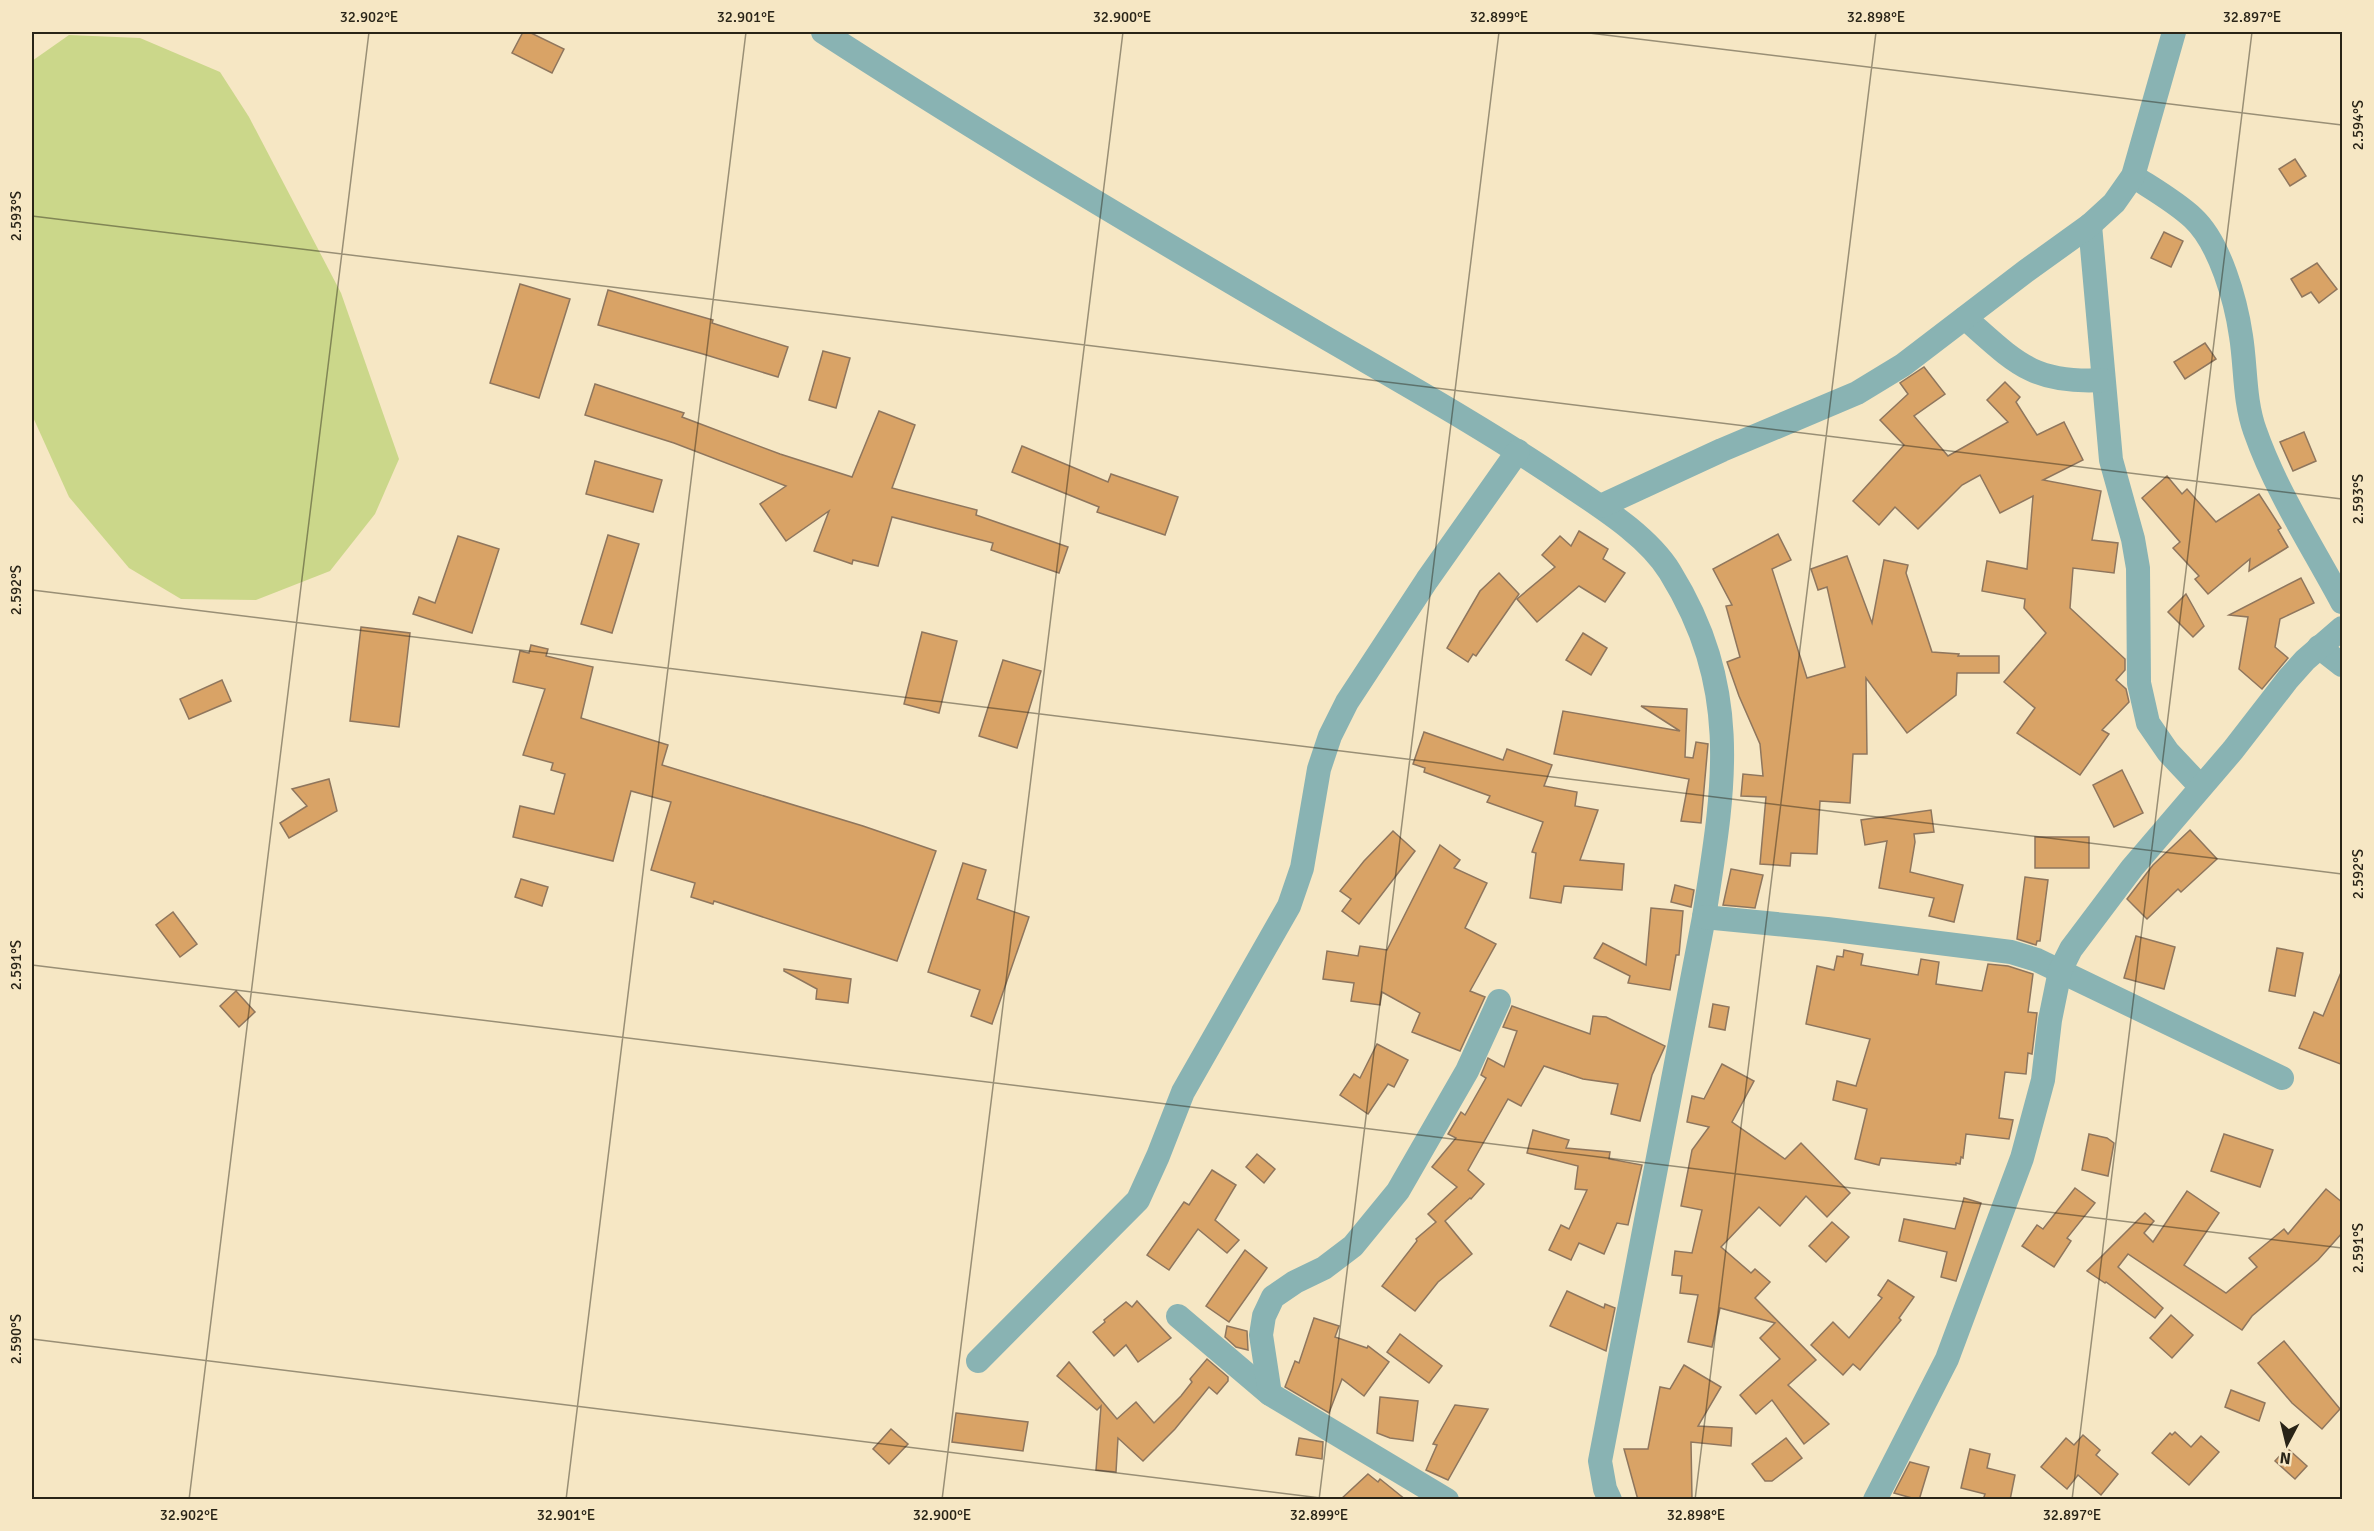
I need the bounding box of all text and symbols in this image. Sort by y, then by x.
text: 32.902°E [340,8,398,26]
text: 32.901°E [717,8,775,26]
text: 32.900°E [1093,8,1151,26]
text: 32.899°E [1470,8,1528,26]
text: 32.898°E [1847,8,1905,26]
text: 32.897°E [2223,8,2281,26]
text: 2.594°S [2349,100,2367,150]
text: 2.593°S [7,191,25,241]
text: 2.593°S [2349,474,2367,524]
text: 2.592°S [7,565,25,615]
text: 2.592°S [2349,849,2367,899]
text: 2.591°S [7,940,25,990]
text: 2.591°S [2349,1223,2367,1273]
text: 2.590°S [7,1314,25,1364]
north arrow [2257,1414,2317,1474]
text: N [2279,1447,2292,1468]
text: 32.902°E [160,1506,218,1524]
text: 32.901°E [537,1506,595,1524]
text: 32.900°E [913,1506,971,1524]
text: 32.899°E [1290,1506,1348,1524]
text: 32.898°E [1667,1506,1725,1524]
text: 32.897°E [2043,1506,2101,1524]

